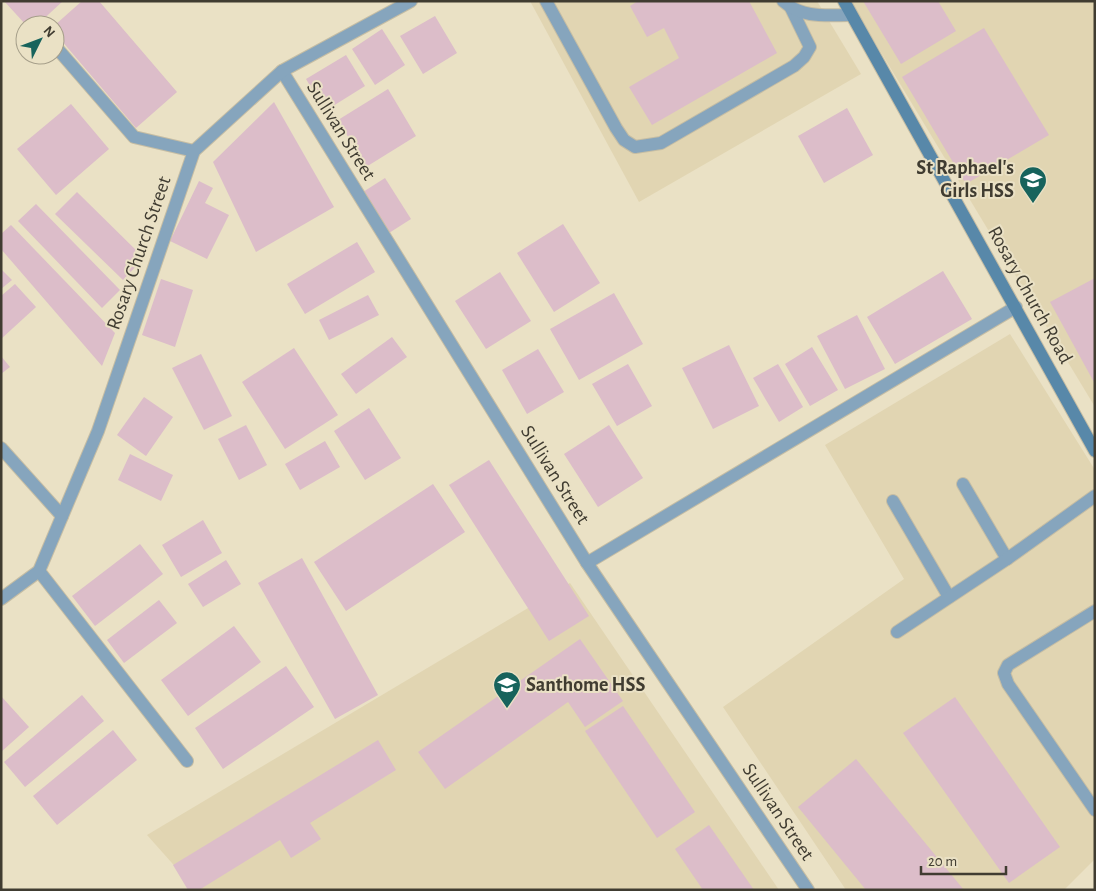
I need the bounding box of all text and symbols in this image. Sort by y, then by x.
north arrow [15,15,65,65]
text: N [40,24,57,40]
street label: Sullivan Street [303,78,380,184]
place label: St Raphael's Girls HSS [916,158,1014,201]
school or university icon: St Raphael's Girls HSS [1018,165,1048,204]
street label: Rosary Church Street [103,173,175,332]
street label: Rosary Church Road [984,223,1076,367]
street label: Sullivan Street [517,422,594,528]
school or university icon: Santhome HSS [492,670,522,709]
place label: Santhome HSS [526,675,645,695]
street label: Sullivan Street [738,760,818,865]
scale bar [921,844,1006,876]
text: 20 m [928,854,957,869]

